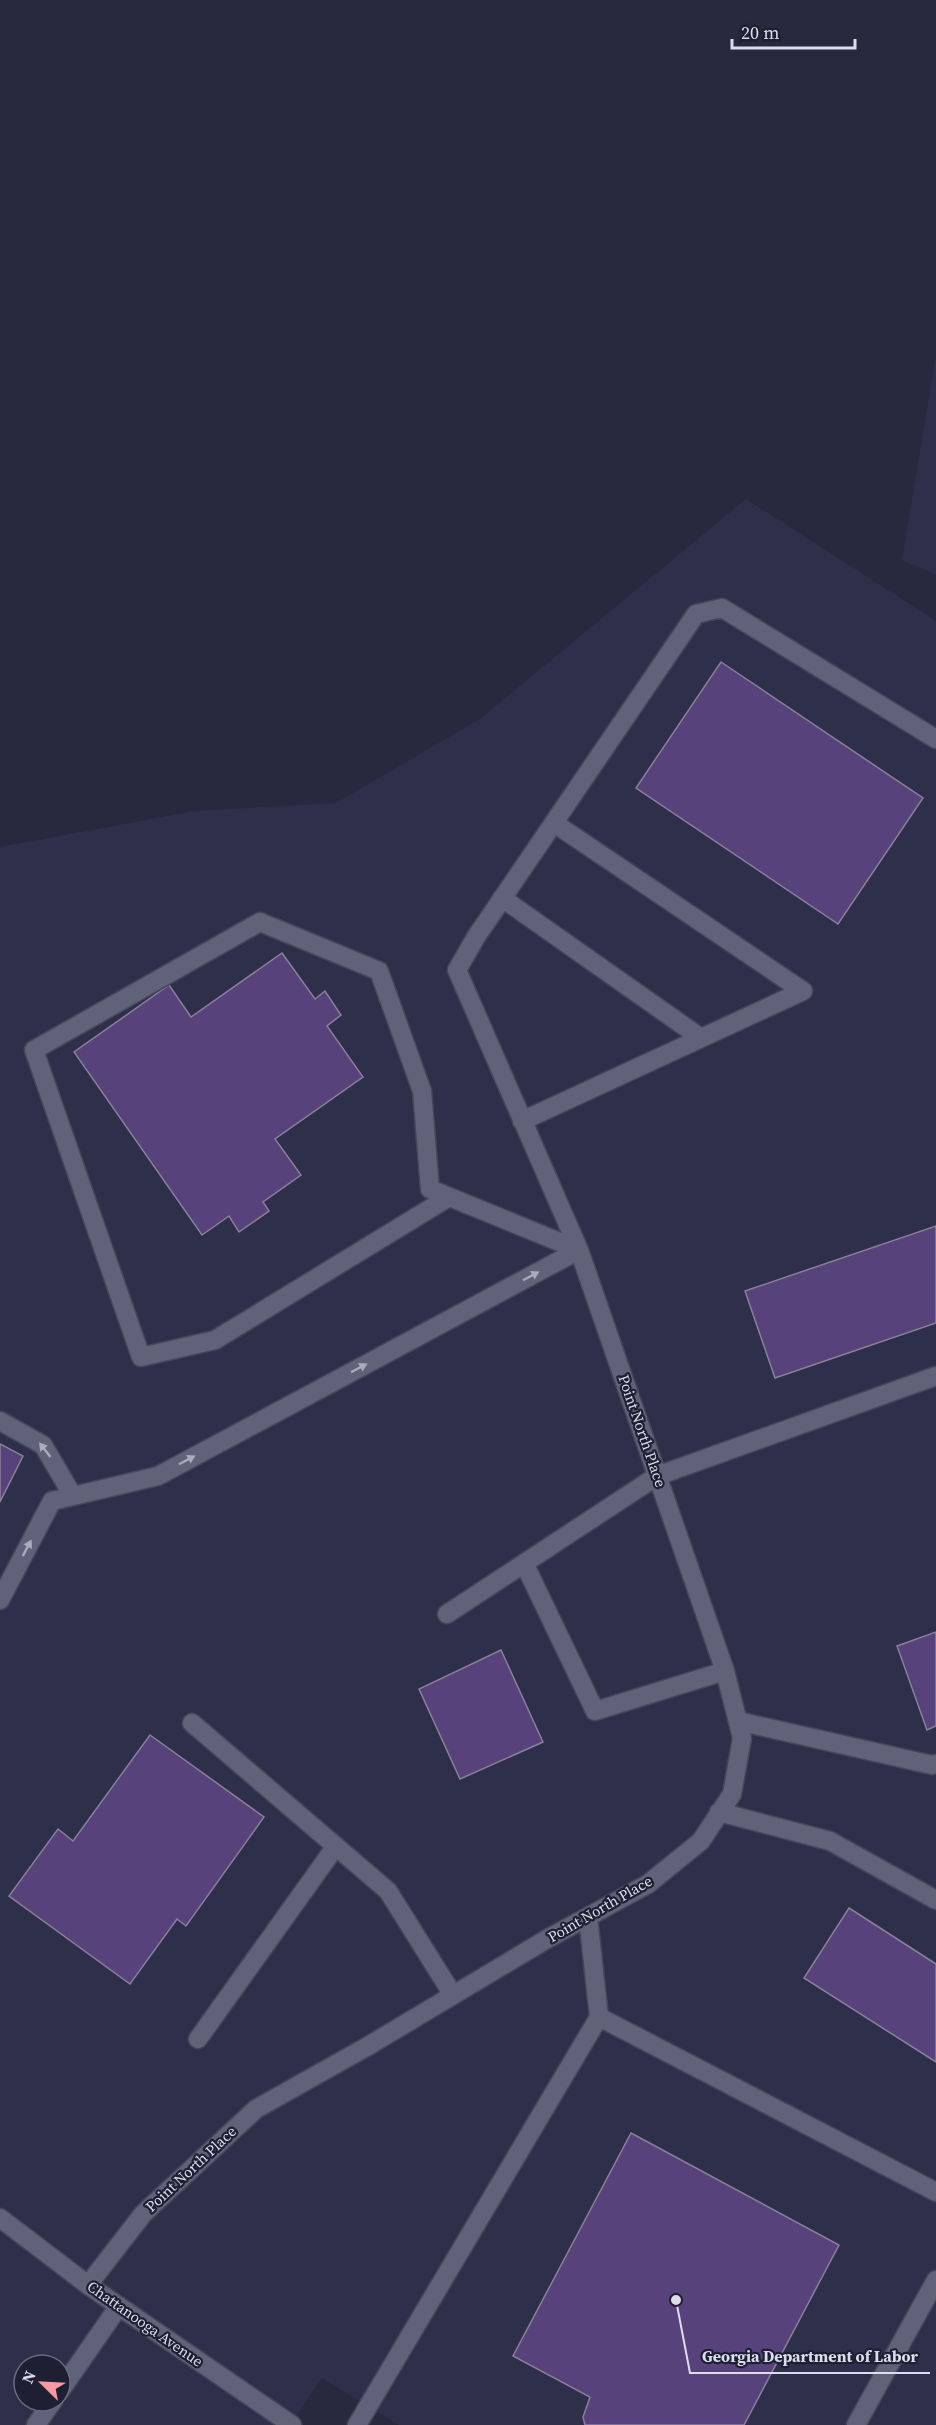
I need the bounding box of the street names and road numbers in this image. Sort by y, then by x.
street label: Point North Place [613,1372,672,1490]
street label: Point North Place [544,1870,656,1947]
street label: Point North Place [141,2121,241,2216]
street label: Chattanooga Avenue [83,2276,208,2372]

